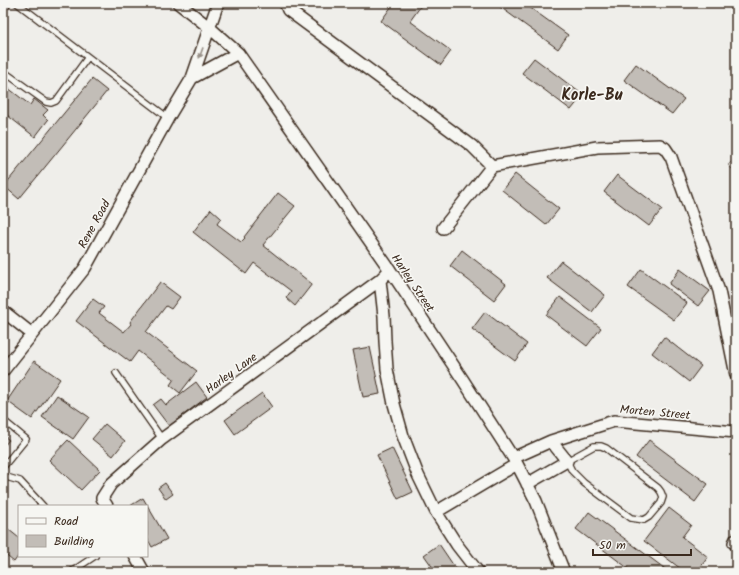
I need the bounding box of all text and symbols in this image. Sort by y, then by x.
one-way arrow [198,47,204,59]
district label: Korle-Bu [561,83,623,108]
street label: Rene Road [73,196,116,252]
street label: Harley Street [386,250,439,317]
street label: Harley Lane [201,348,262,399]
street label: Morten Street [619,400,691,425]
legend [18,505,148,557]
text: Road [54,512,79,531]
scale bar [593,531,691,557]
text: Building [54,532,94,551]
text: 50 m [599,536,626,555]

